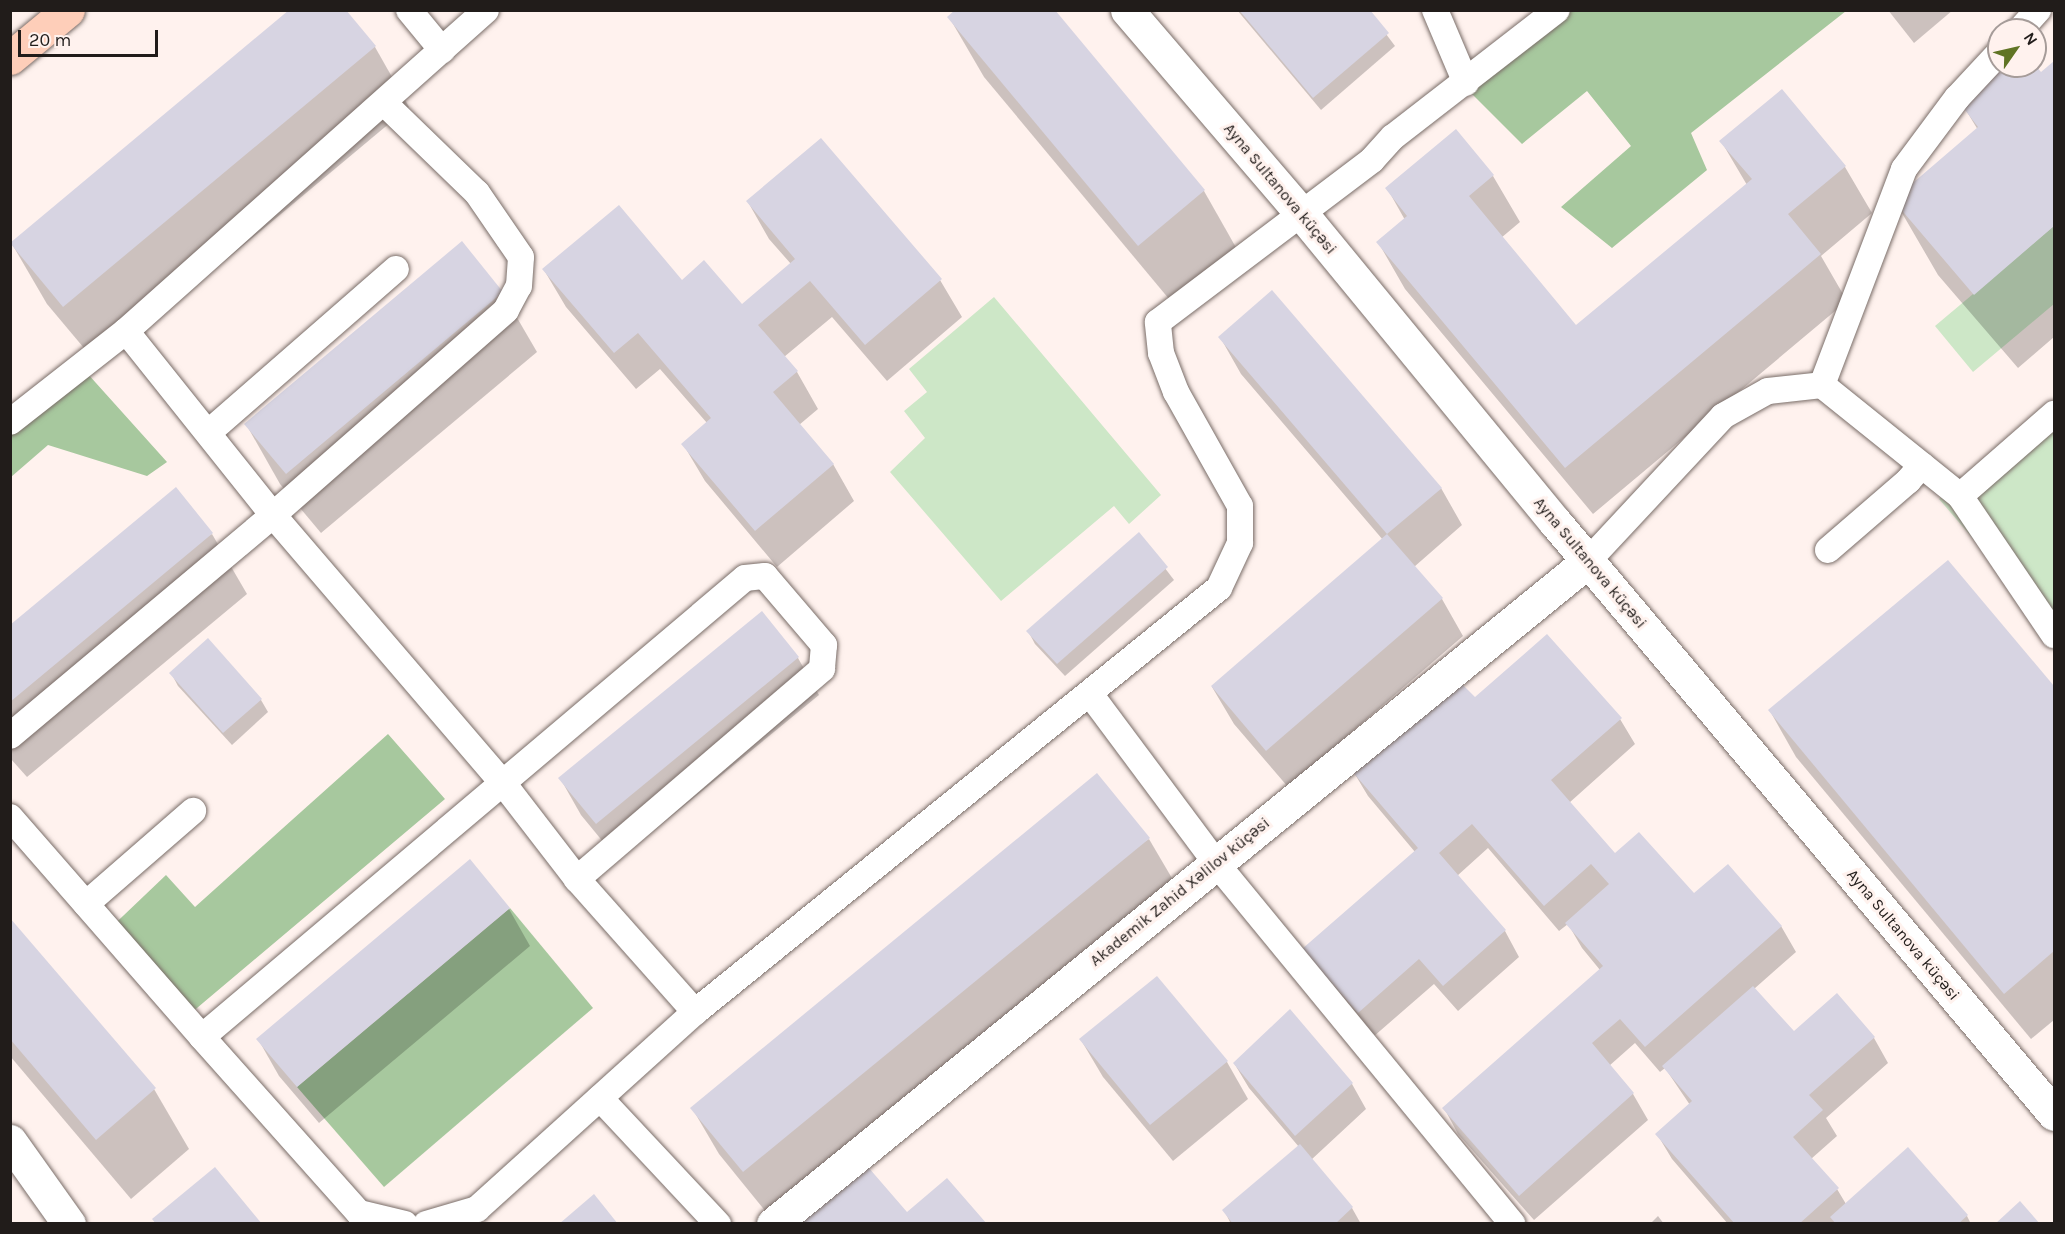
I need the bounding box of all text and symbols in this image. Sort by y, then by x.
scale bar [21,18,160,56]
north arrow [1987,18,2047,78]
text: 20 m [29,29,71,51]
text: N [2020,29,2042,49]
street label: Ayna Sultanova küçəsi [1220,120,1340,258]
street label: Ayna Sultanova küçəsi [1530,494,1650,632]
street label: Akademik Zahid Xəlilov küçəsi [1086,814,1274,970]
street label: Ayna Sultanova küçəsi [1843,866,1963,1004]

